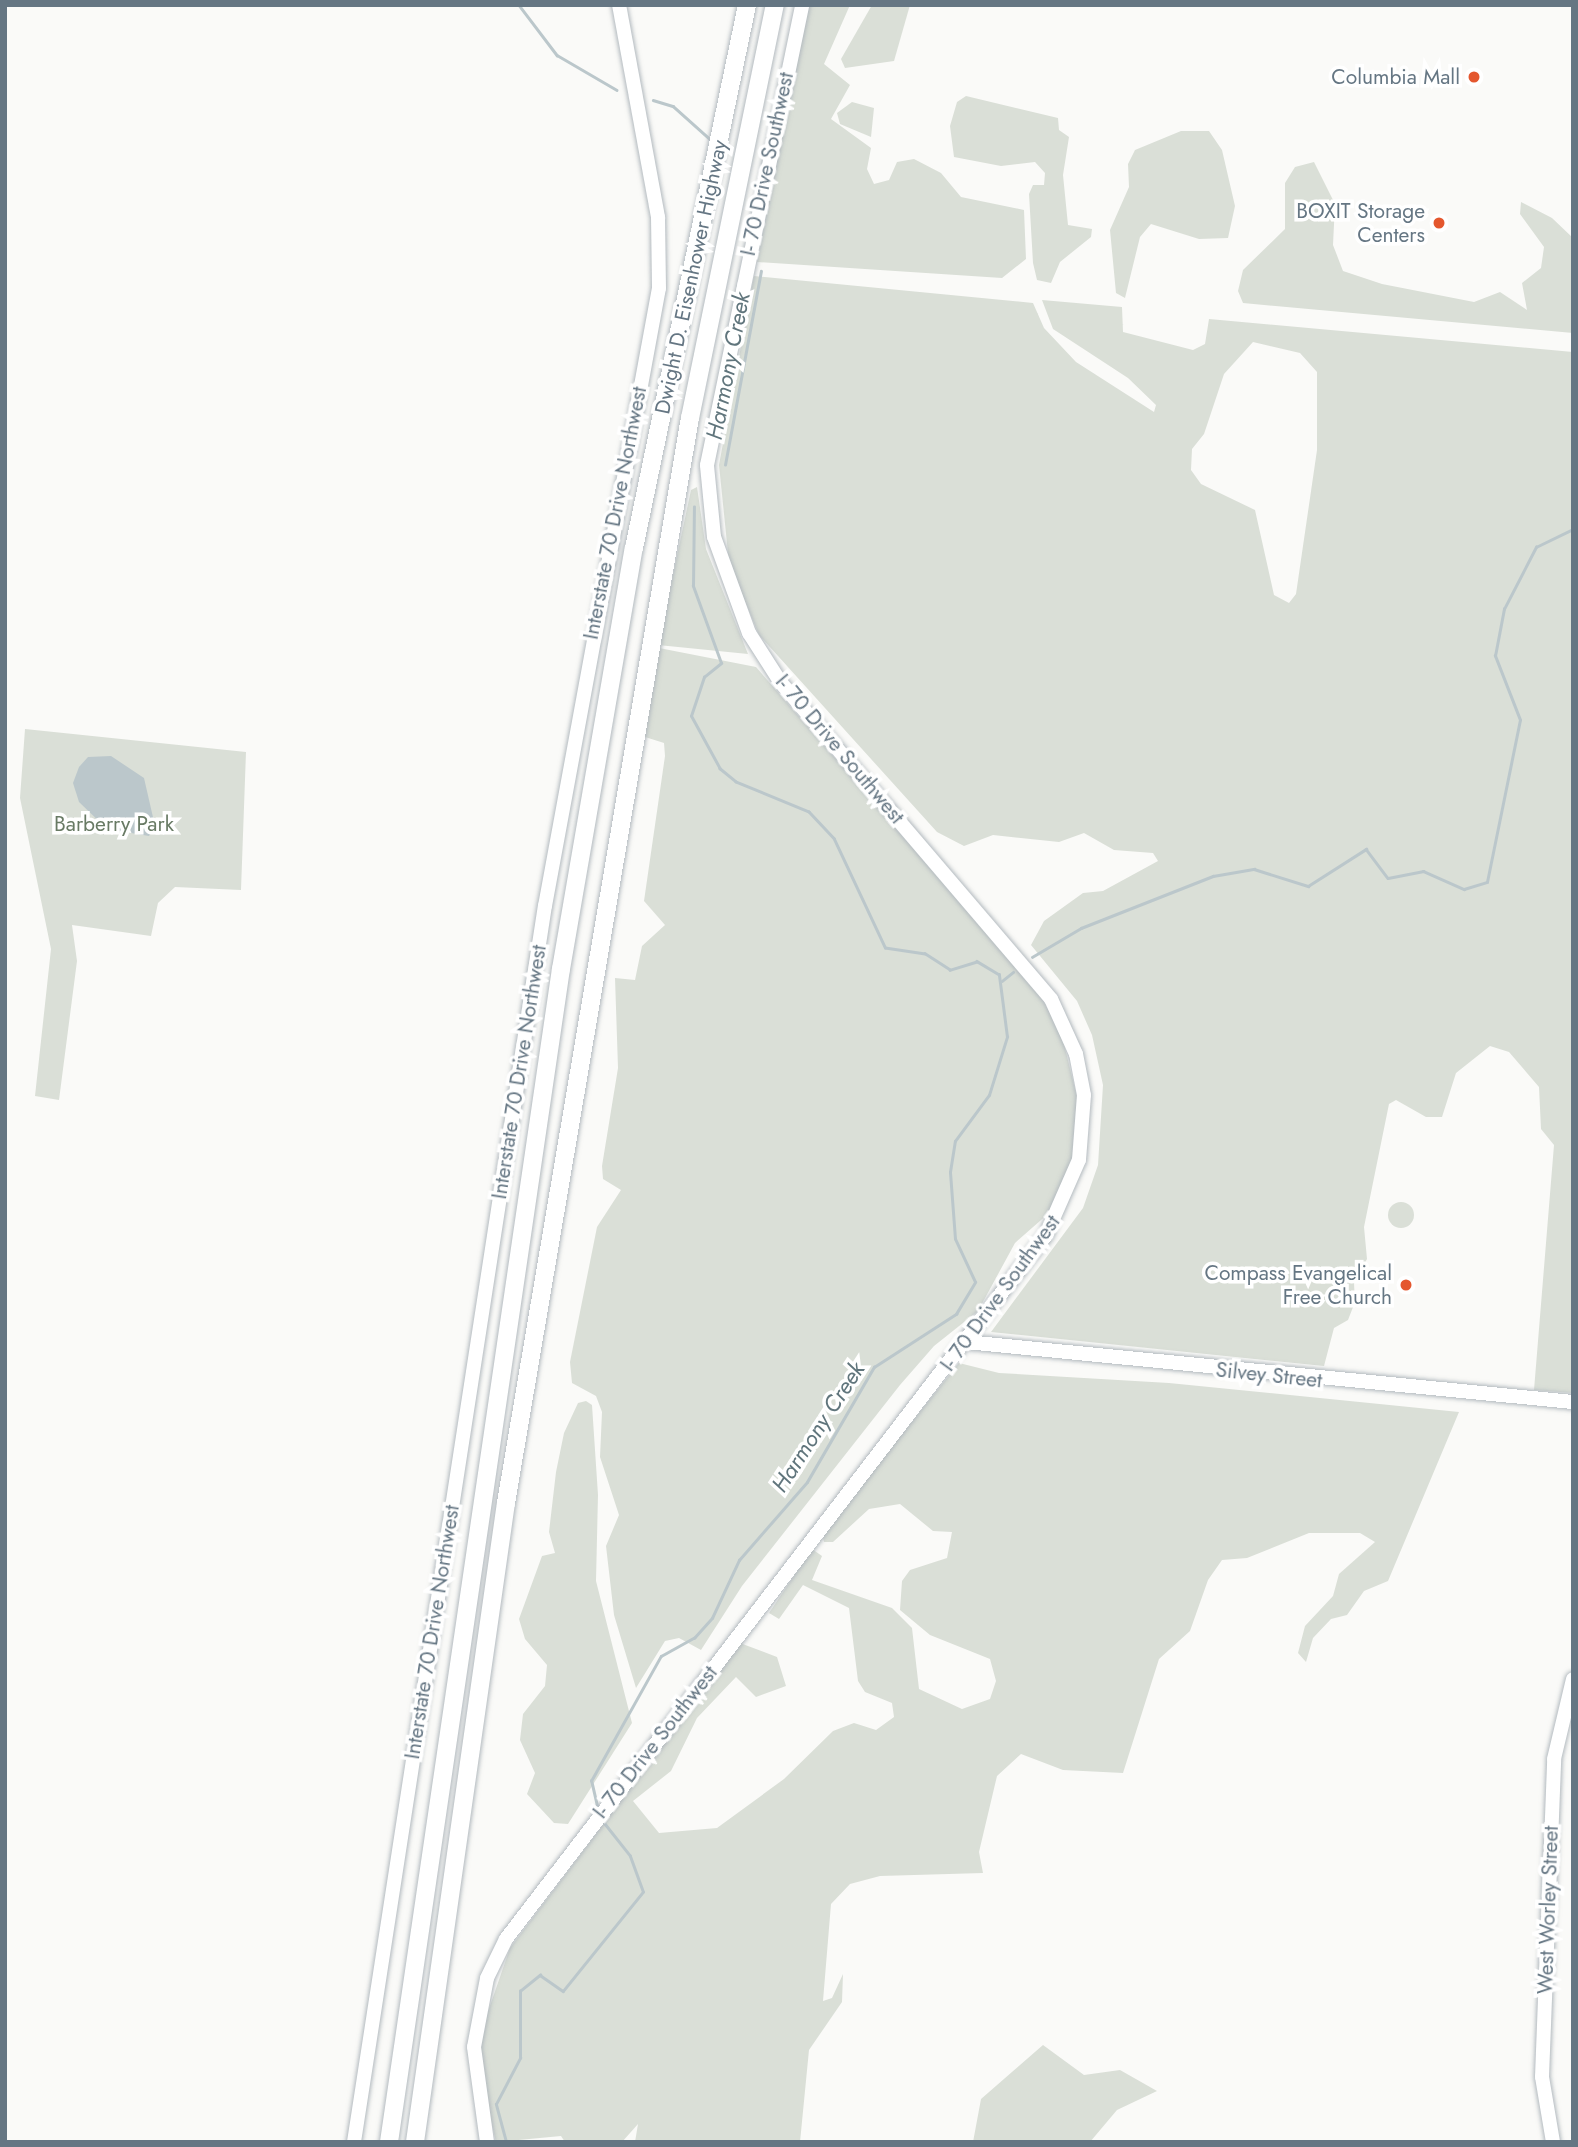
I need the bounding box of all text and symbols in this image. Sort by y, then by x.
place label: Columbia Mall [1331,64,1460,90]
marker: Columbia Mall [1466,69,1482,85]
street label: I- 70 Drive Southwest [735,70,799,258]
street label: Dwight D. Eisenhower Highway [650,138,732,416]
place label: BOXIT Storage Centers [1296,198,1425,248]
marker: BOXIT Storage Centers [1431,215,1447,231]
water label: Harmony Creek [700,290,756,442]
street label: Interstate 70 Drive Northwest [578,384,652,642]
street label: I- 70 Drive Southwest [770,669,910,829]
park label: Barberry Park [54,811,174,837]
street label: Interstate 70 Drive Northwest [486,943,552,1201]
street label: I- 70 Drive Southwest [935,1210,1065,1376]
place label: Compass Evangelical Free Church [1205,1260,1392,1310]
marker: Compass Evangelical Free Church [1398,1277,1414,1293]
water label: Harmony Creek [766,1357,870,1497]
street label: Silvey Street [1215,1357,1323,1393]
street label: Interstate 70 Drive Northwest [399,1503,465,1761]
street label: I- 70 Drive Southwest [588,1661,722,1823]
street label: West Worley Street [1532,1825,1564,1995]

